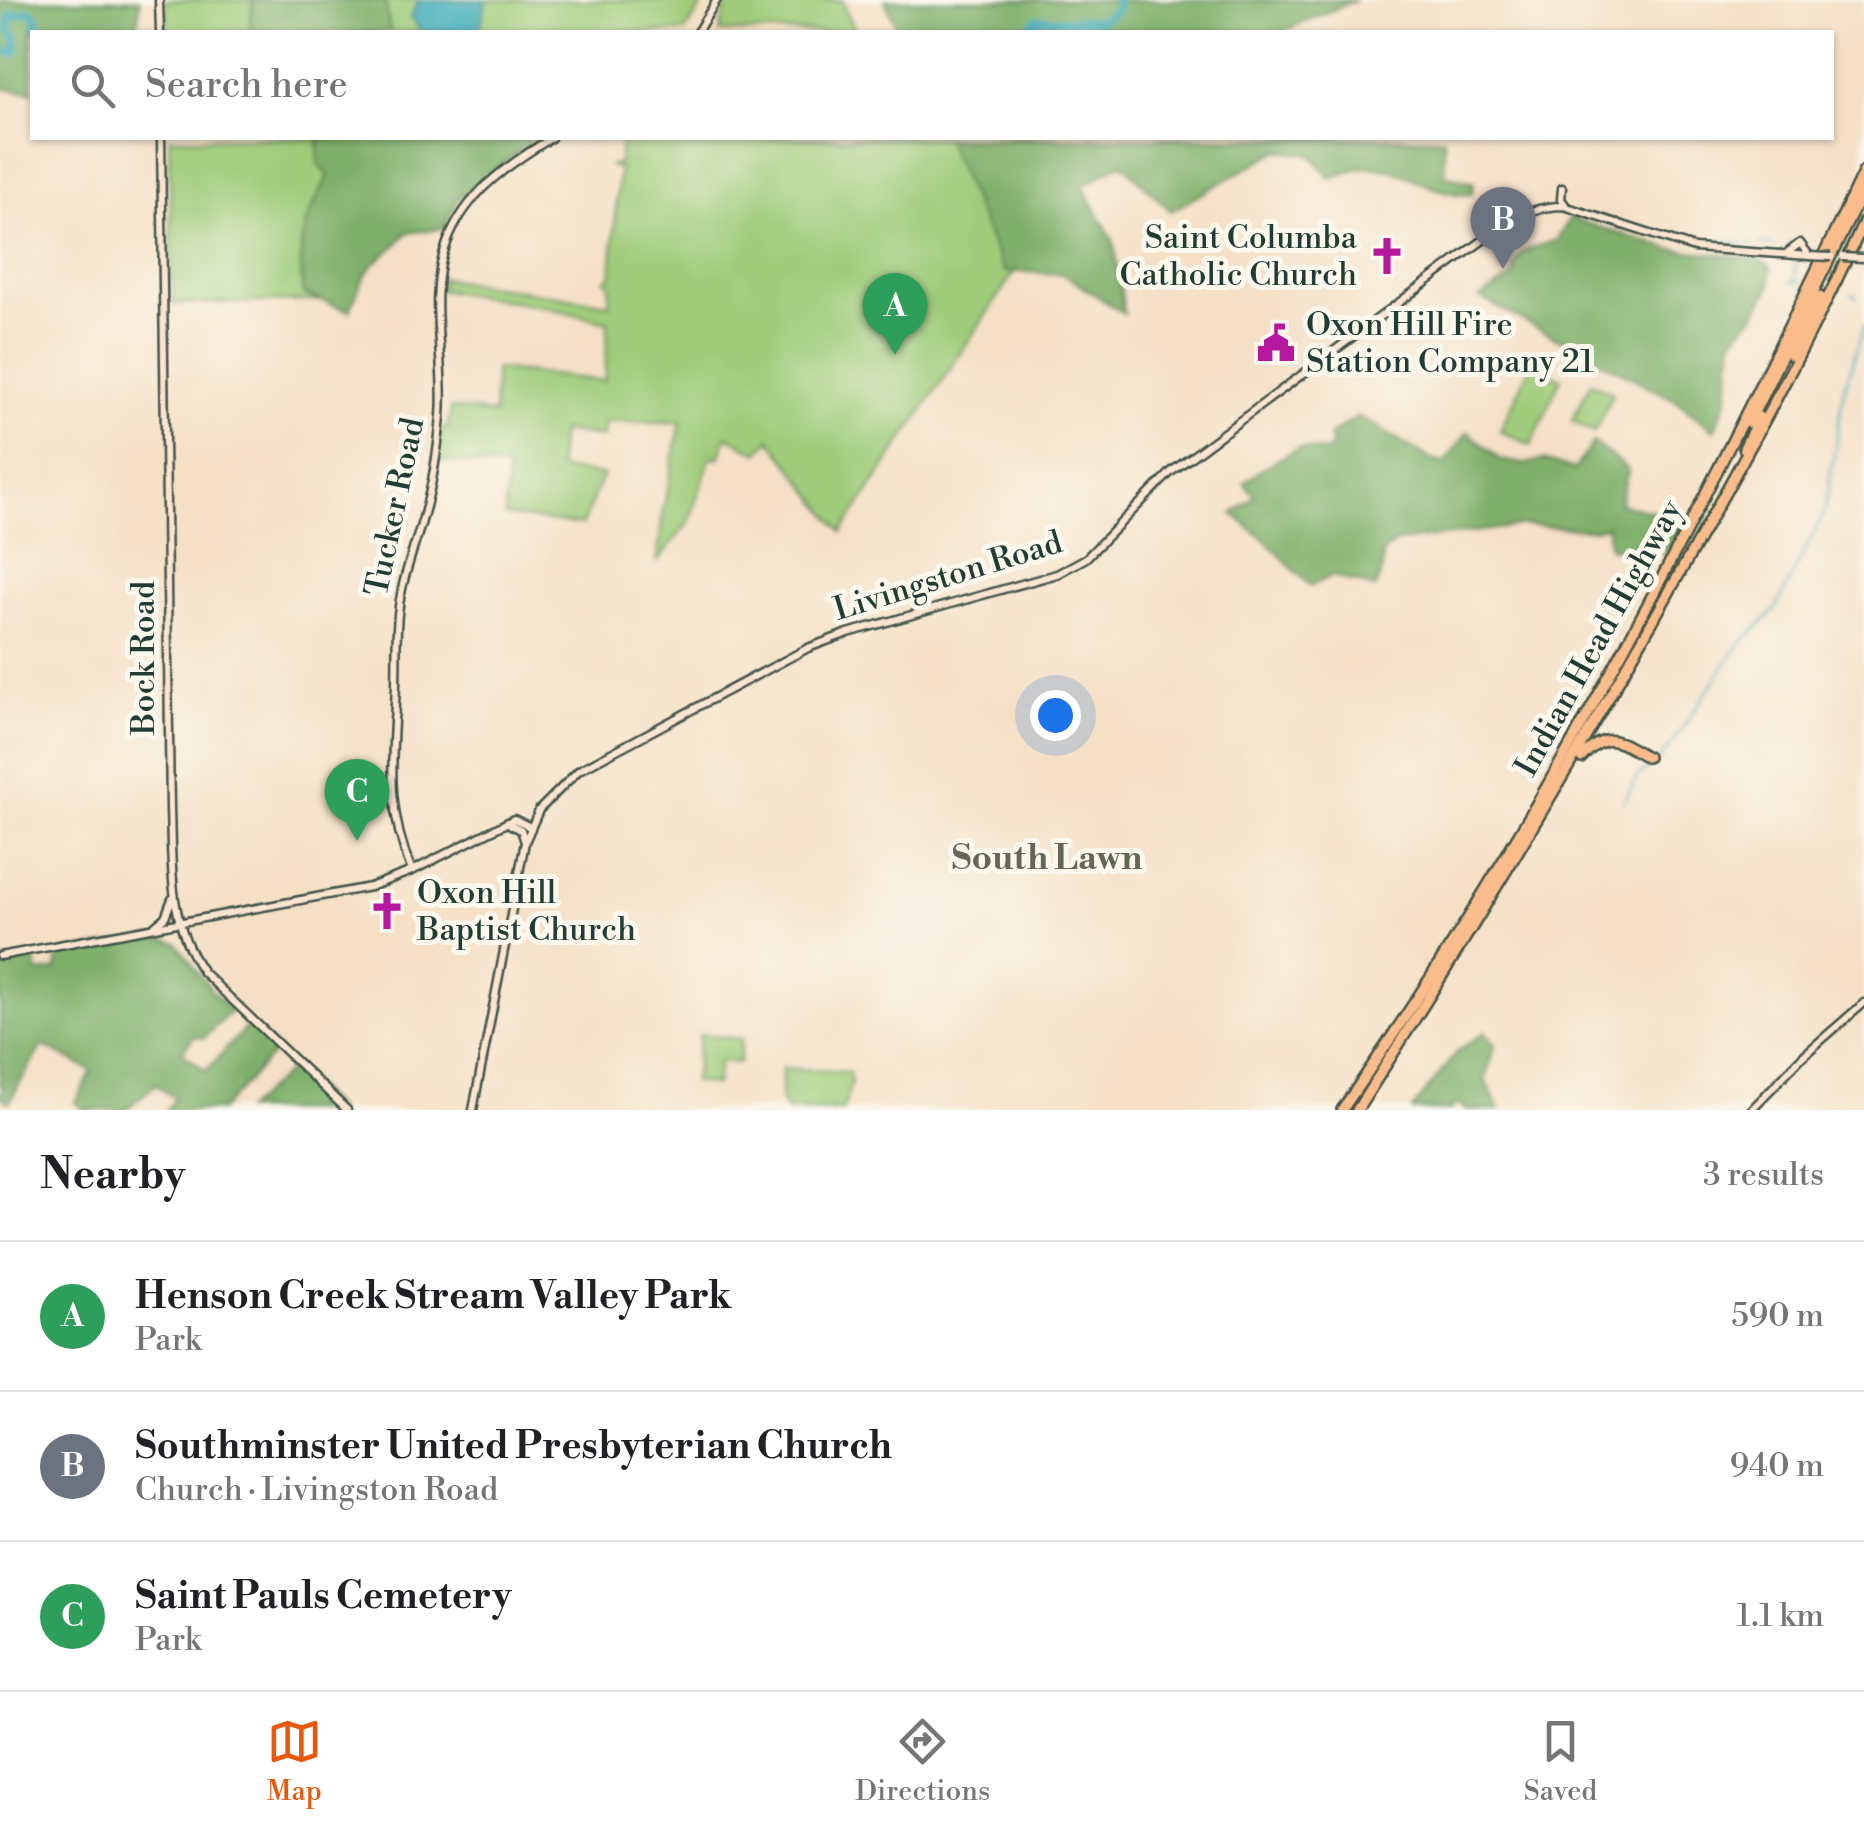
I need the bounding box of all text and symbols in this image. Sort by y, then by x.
search box [30,30,1834,140]
icon: search [65,58,120,113]
text: Search here [145,62,348,109]
pin: B [1470,186,1536,269]
place label: Saint Columba Catholic Church [1120,218,1358,295]
church icon: Saint Columba Catholic Church [1366,235,1408,277]
pin: A [862,272,928,355]
place label: Oxon Hill Fire Station Company 21 [1306,305,1594,382]
public building icon: Oxon Hill Fire Station Company 21 [1255,322,1297,364]
street label: Tucker Road [357,414,433,600]
street label: Indian Head Highway [1506,492,1692,783]
street label: Livingston Road [829,522,1067,630]
street label: Bock Road [124,581,164,736]
your location [1030,690,1081,741]
pin: C [324,758,390,841]
district label: South Lawn [951,837,1143,880]
place label: Oxon Hill Baptist Church [416,873,636,950]
church icon: Oxon Hill Baptist Church [366,890,408,932]
text: Nearby [40,1149,185,1202]
text: 3 results [1703,1155,1824,1195]
text: Henson Creek Stream Valley Park [135,1273,732,1320]
text: A [61,1296,84,1336]
text: 590 m [1731,1296,1824,1336]
text: Park [135,1320,202,1360]
text: Southminster United Presbyterian Church [135,1423,892,1470]
text: B [60,1446,85,1486]
text: 940 m [1730,1446,1824,1486]
text: Church · Livingston Road [135,1470,498,1510]
text: Saint Pauls Cemetery [135,1573,512,1620]
text: C [61,1596,84,1636]
text: 1.1 km [1737,1596,1824,1636]
text: Park [135,1620,202,1660]
tab: Map [267,1714,322,1809]
tab: Directions [855,1714,990,1809]
tab: Saved [1524,1714,1597,1809]

